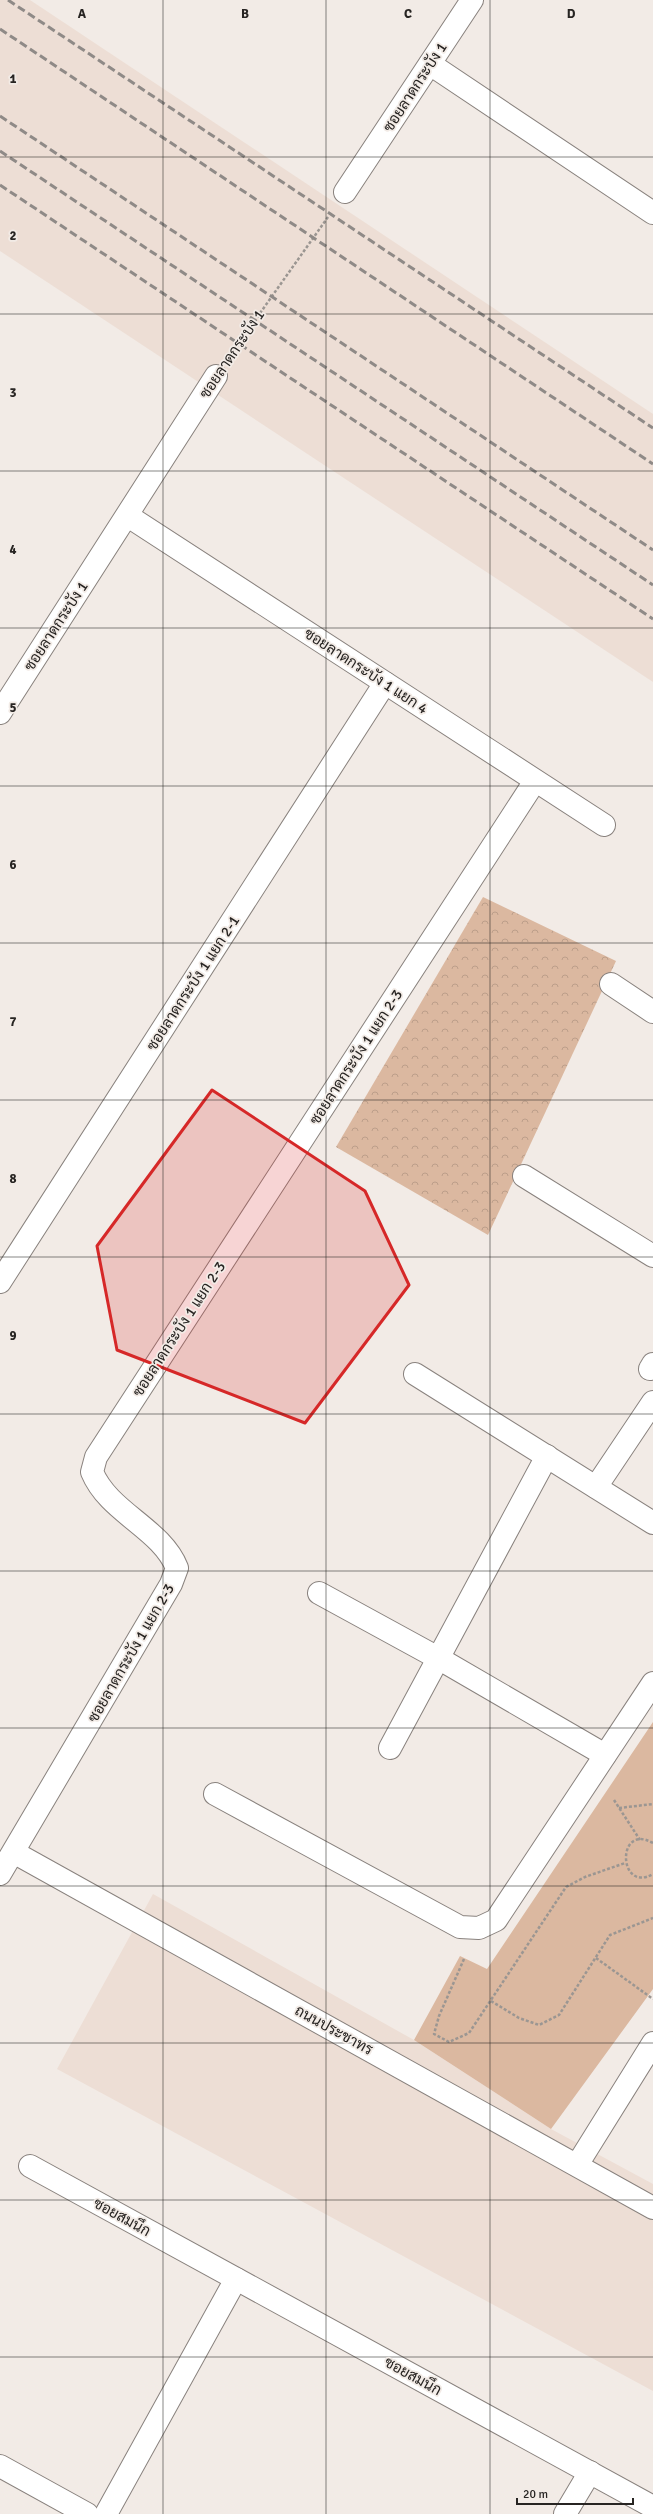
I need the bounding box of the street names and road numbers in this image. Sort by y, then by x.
street label: ซอยลาดกระบัง 1 [379,39,451,135]
street label: ซอยลาดกระบัง 1 [196,306,268,402]
street label: ซอยลาดกระบัง 1 [20,578,92,674]
street label: ซอยลาดกระบัง 1 แยก 4 [301,624,431,718]
street label: ซอยลาดกระบัง 1 แยก 2-1 [143,912,243,1054]
street label: ซอยลาดกระบัง 1 แยก 2-3 [306,986,406,1128]
street label: ซอยลาดกระบัง 1 แยก 2-3 [129,1258,229,1400]
street label: ซอยลาดกระบัง 1 แยก 2-3 [84,1580,178,1726]
street label: ถนนประชาทร [292,2001,376,2059]
street label: ซอยสมนึก [90,2193,154,2240]
street label: ซอยสมนึก [381,2352,445,2399]

